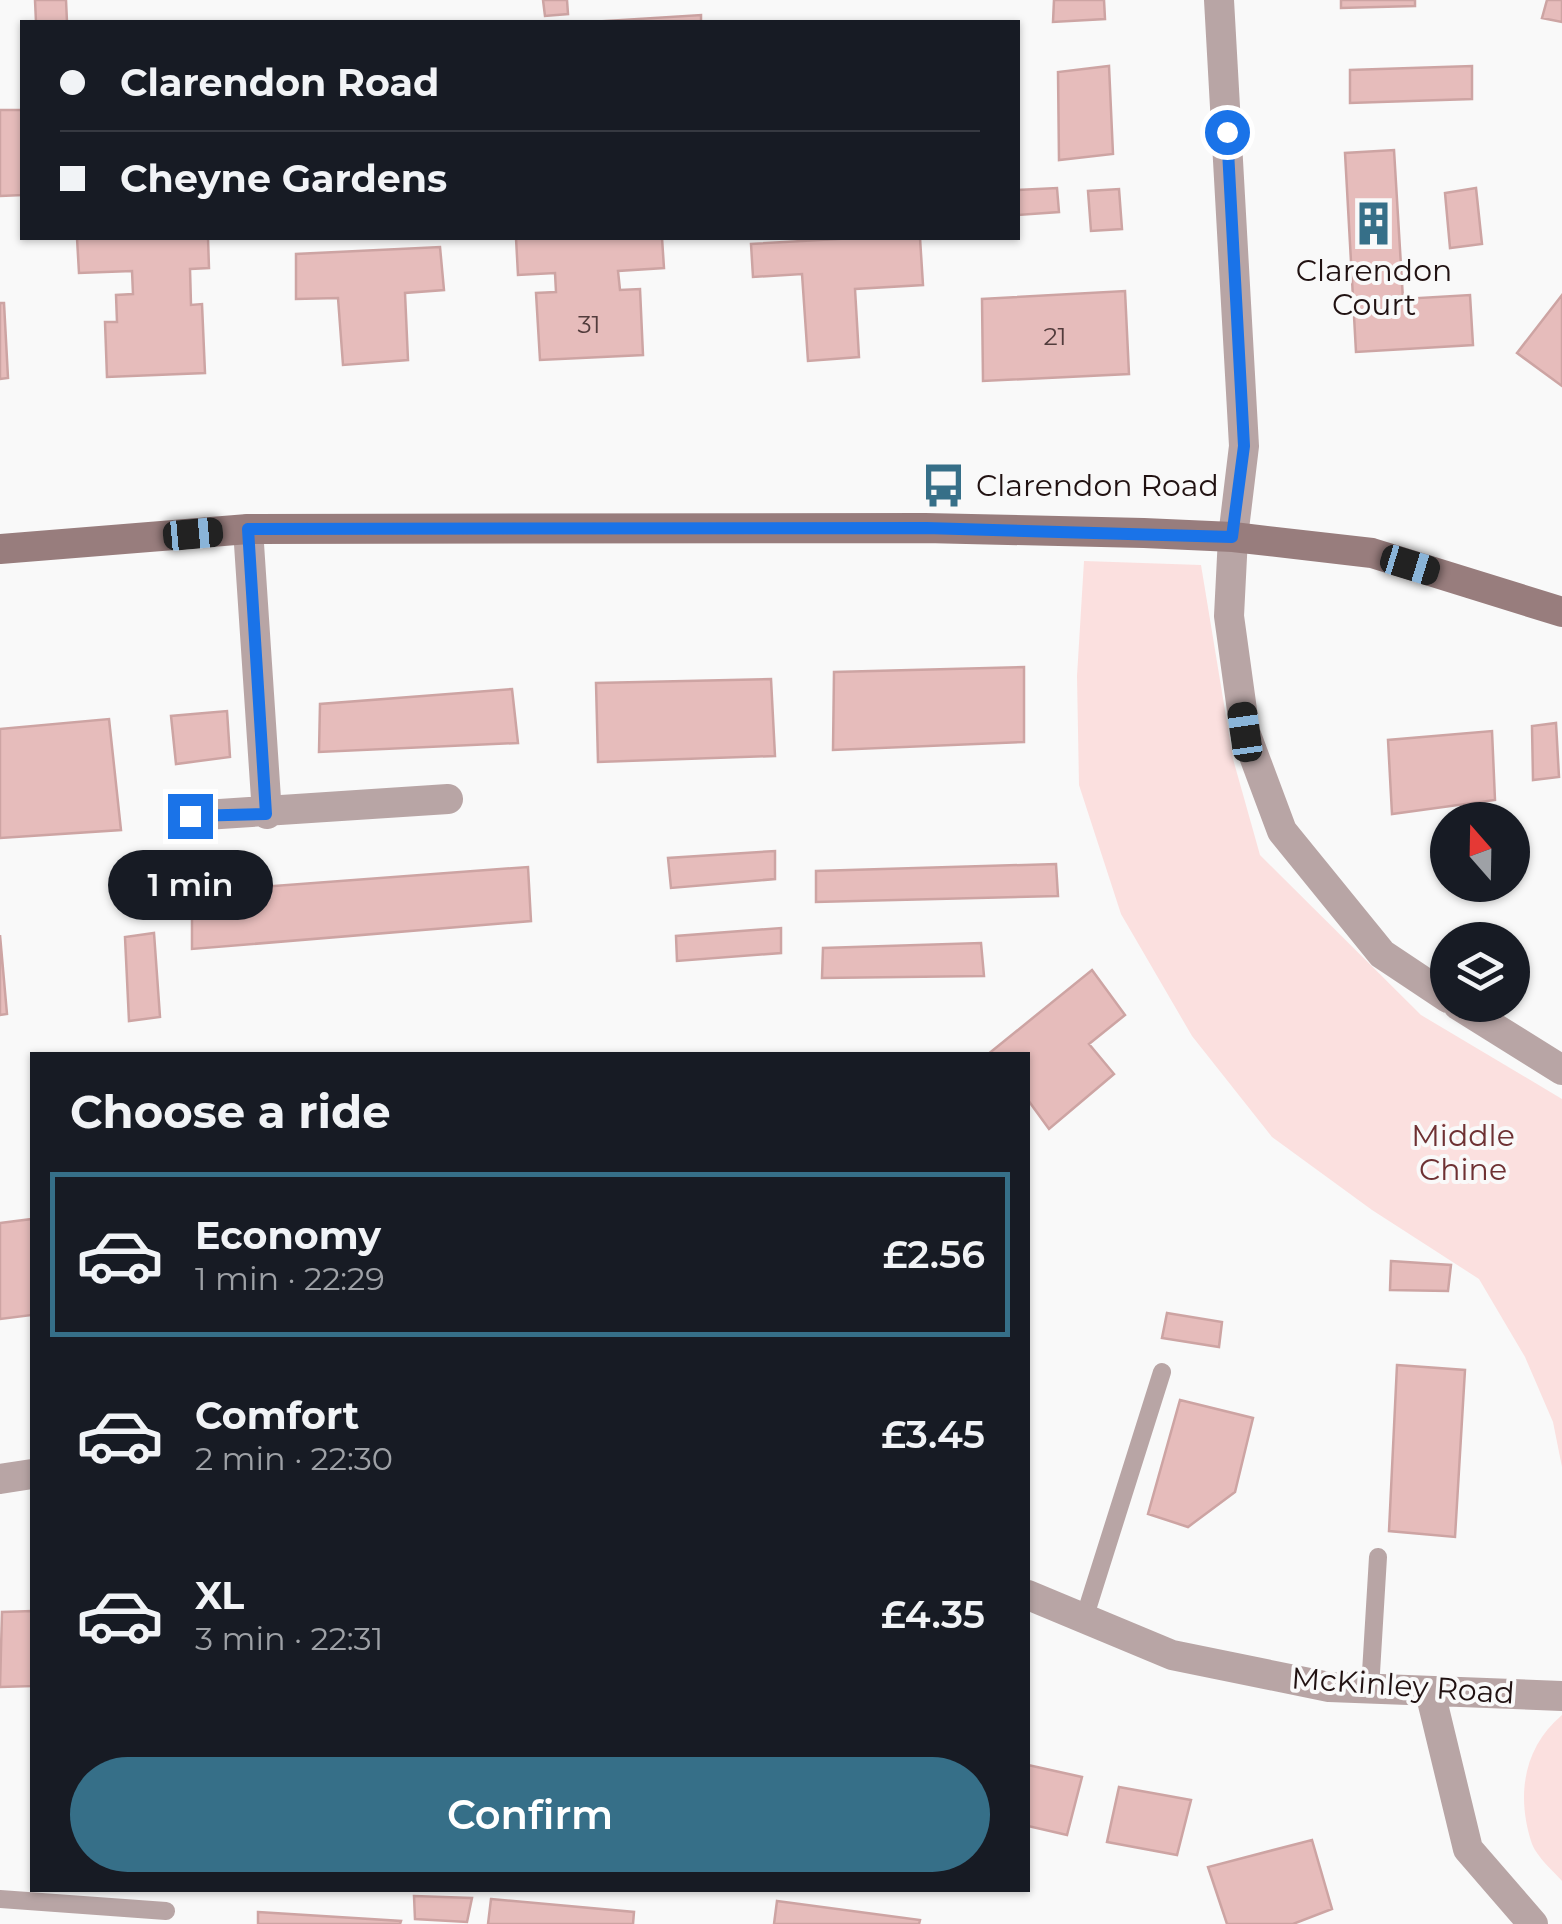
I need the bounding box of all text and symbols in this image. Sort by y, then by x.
text: Clarendon Road [120,59,439,106]
route start [1205,110,1250,155]
text: Cheyne Gardens [120,155,447,202]
building icon: Clarendon Court [1350,200,1398,248]
place label: Clarendon Court [1296,252,1452,323]
house number: 31 [577,309,601,339]
house number: 21 [1043,321,1067,351]
bus stop icon: Clarendon Road [919,462,967,510]
place label: Clarendon Road [976,467,1219,504]
car [162,516,224,552]
car [1377,542,1443,588]
car [1226,700,1264,764]
route end [168,794,213,839]
north arrow [1430,802,1530,902]
map controls [1430,802,1530,1022]
callout: 1 min [108,851,272,921]
text: 1 min [148,865,233,904]
button: layers [1430,922,1530,1022]
text: Choose a ride [70,1084,391,1139]
park label: Middle Chine [1411,1117,1515,1188]
icon: car [75,1210,165,1300]
text: Economy [195,1212,381,1259]
text: £2.56 [883,1231,985,1278]
text: 1 min · 22:29 [195,1259,385,1298]
icon: car [75,1390,165,1480]
text: Comfort [195,1392,359,1439]
text: £3.45 [881,1411,985,1458]
text: 2 min · 22:30 [195,1439,393,1478]
icon: car [75,1570,165,1660]
text: XL [195,1572,244,1619]
text: £4.35 [881,1591,985,1638]
text: 3 min · 22:31 [195,1619,383,1658]
street label: McKinley Road [1290,1659,1516,1712]
button: Confirm [70,1757,990,1872]

